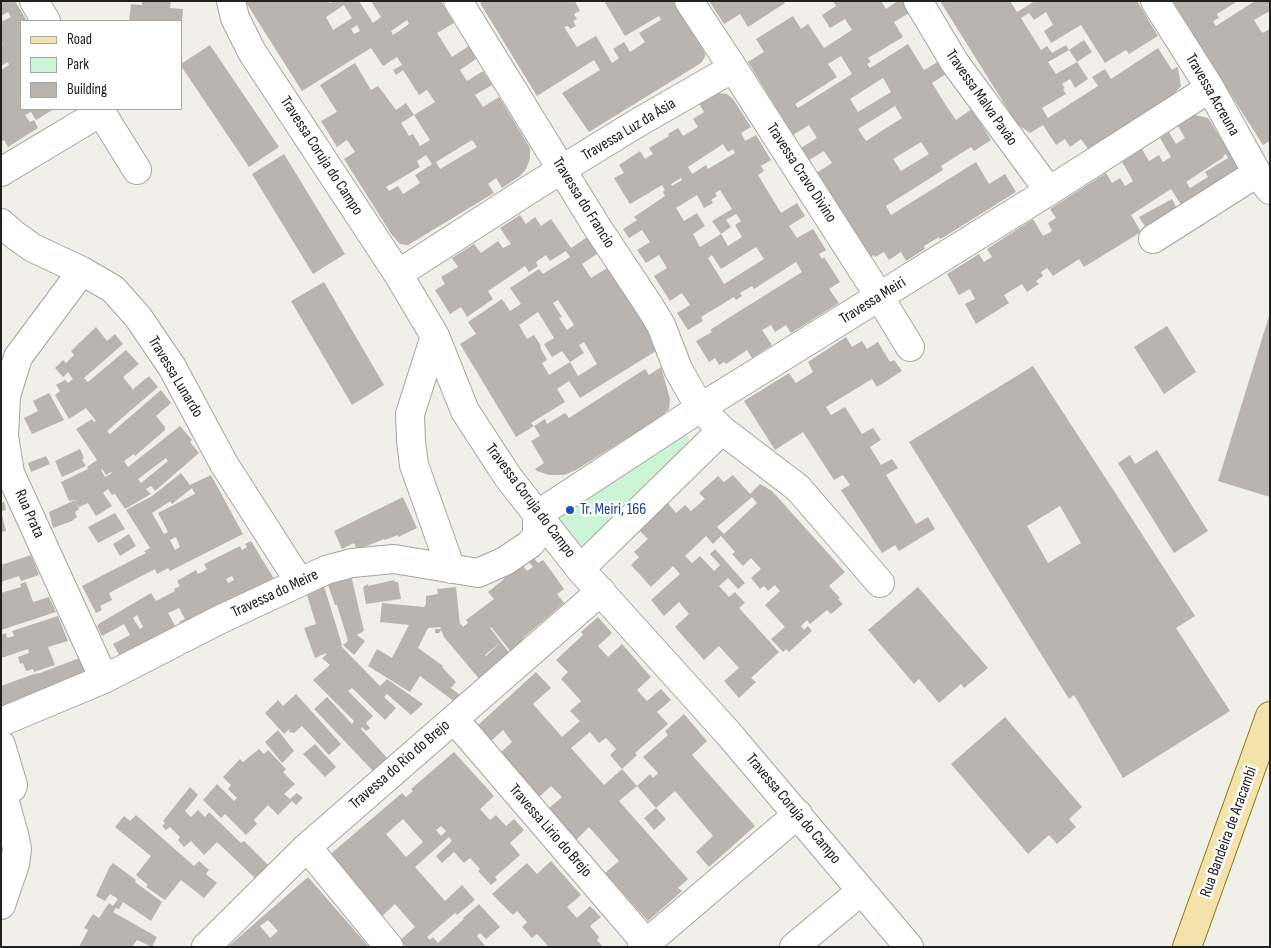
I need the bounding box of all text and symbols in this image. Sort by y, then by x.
legend [20,20,182,110]
text: Road [67,30,92,49]
street label: Travessa Malva Pavão [941,46,1021,150]
street label: Travessa Acreuna [1181,50,1243,140]
text: Park [67,55,89,74]
text: Building [67,80,107,99]
street label: Travessa Coruja do Campo [275,93,367,219]
street label: Travessa Luz da Ásia [579,94,679,166]
street label: Travessa Cravo Divino [762,120,840,226]
street label: Travessa do Francio [547,154,619,252]
street label: Travessa Meiri [836,273,910,329]
street label: Travessa Lunardo [143,333,207,421]
street label: Travessa Coruja do Campo [481,440,579,562]
street label: Rua Prata [10,487,48,541]
place label: Tr. Meiri, 166 [580,500,646,520]
marker: Tr. Meiri, 166 [564,504,576,516]
street label: Travessa do Meire [228,566,322,622]
street label: Travessa do Rio do Brejo [346,716,454,814]
street label: Travessa Coruja do Campo [741,750,845,868]
street label: Rua Bandeira de Aracambi [1196,764,1262,900]
street label: Travessa Lirio do Brejo [504,781,596,881]

